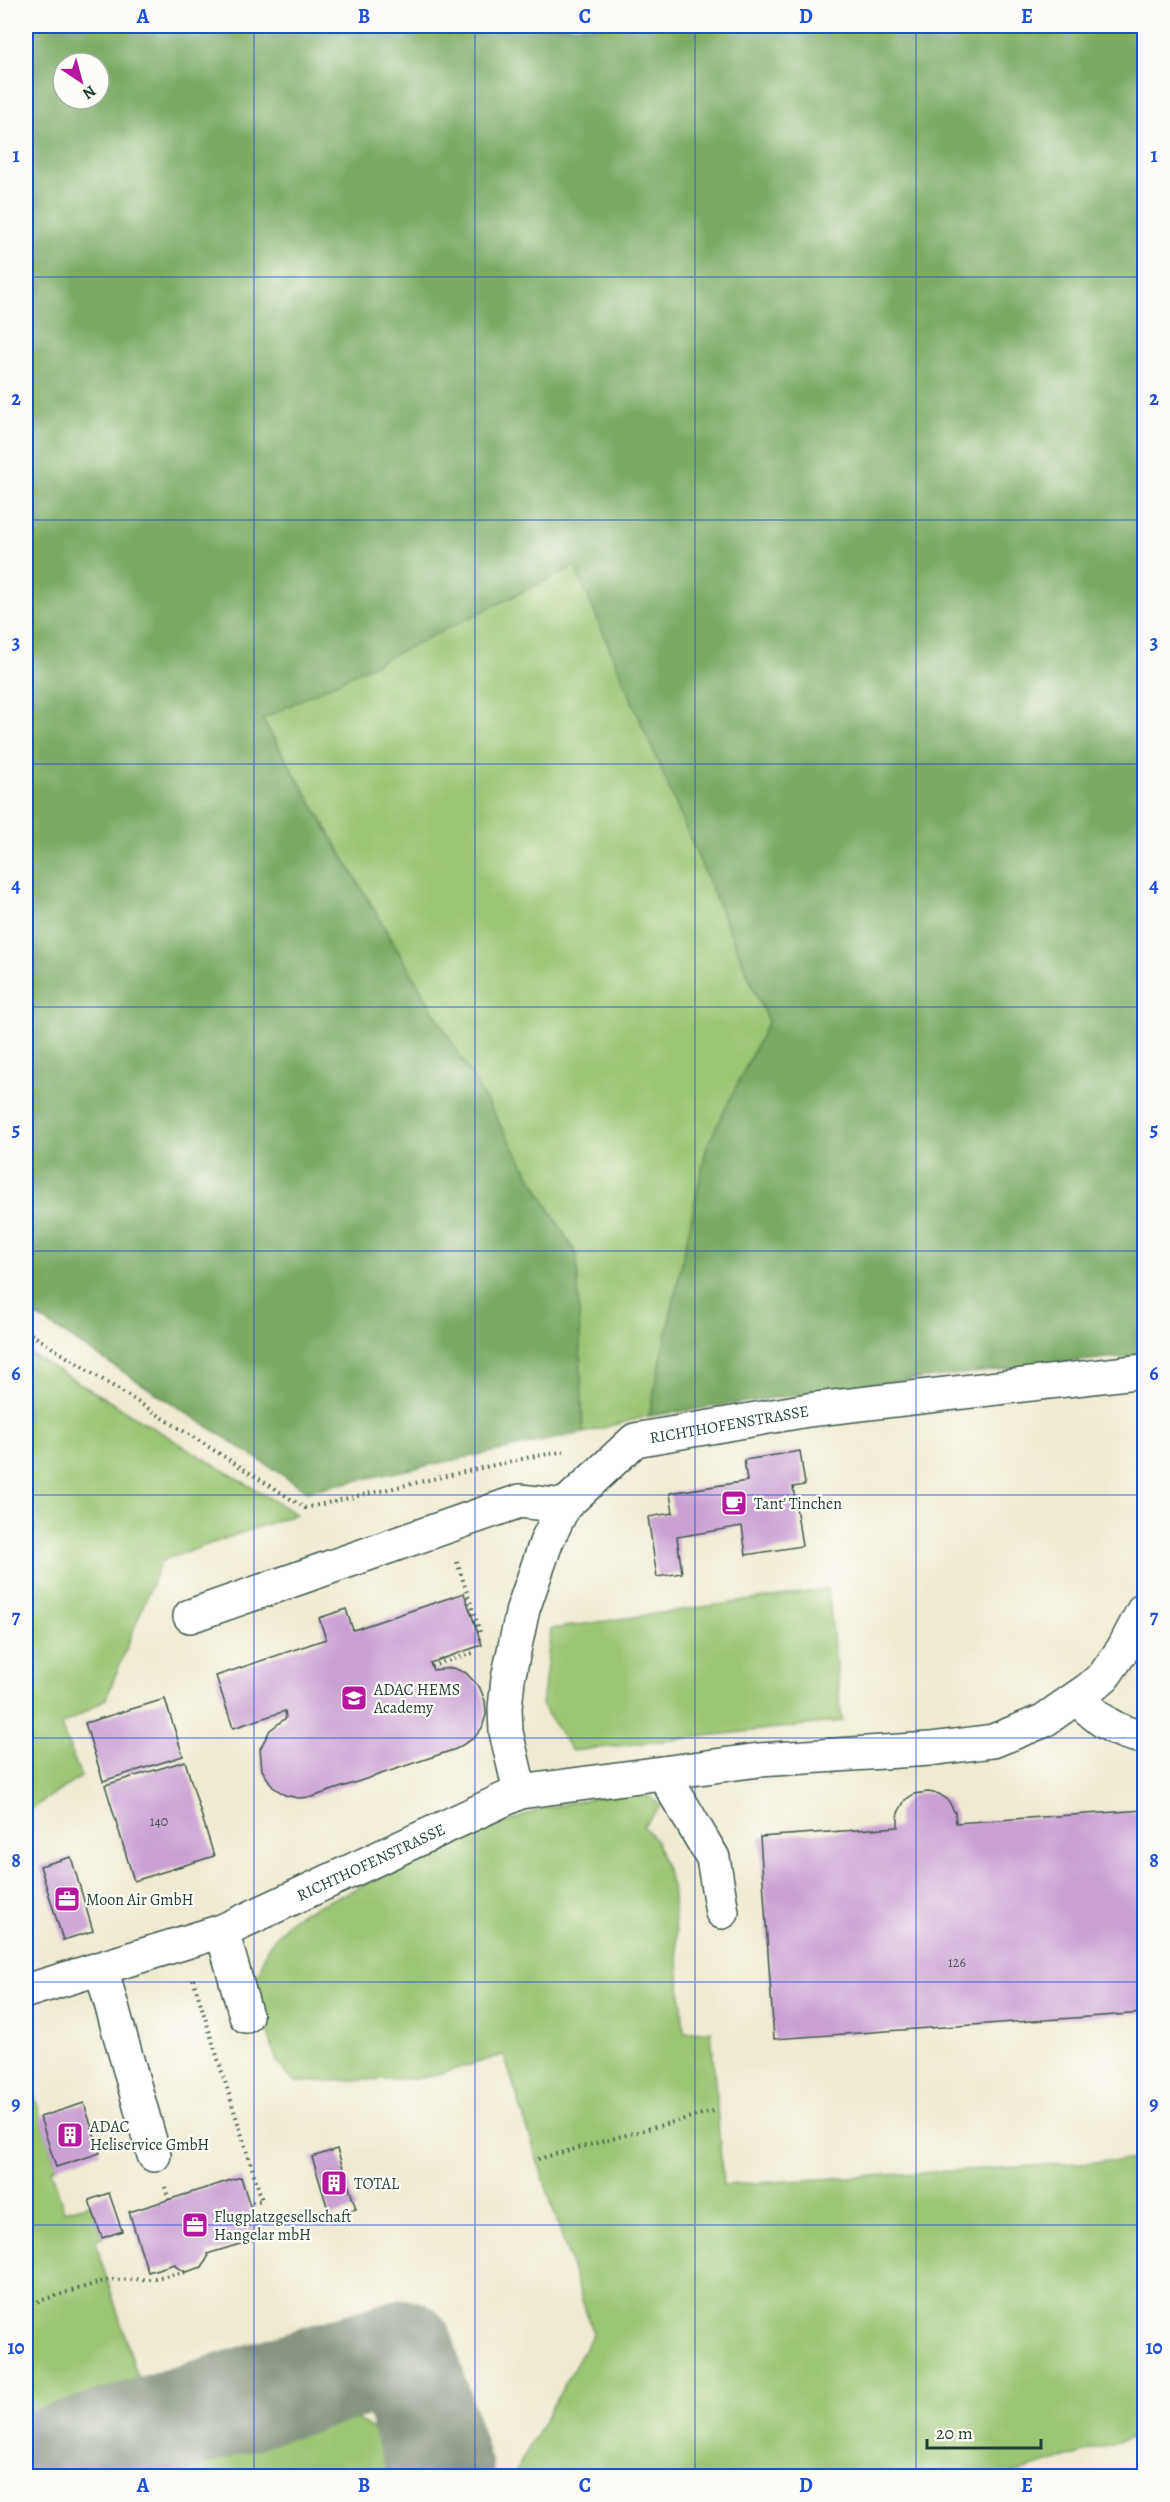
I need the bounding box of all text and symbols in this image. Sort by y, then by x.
text: A [136,3,150,30]
text: B [358,3,370,30]
text: C [579,3,591,30]
text: D [799,3,813,30]
text: E [1021,3,1033,30]
north arrow [51,51,111,111]
text: N [78,80,100,105]
text: 1 [12,142,20,169]
text: 1 [1150,142,1158,169]
text: 2 [11,385,21,412]
text: 2 [1149,385,1159,412]
text: 3 [12,629,20,656]
text: 3 [1150,629,1158,656]
text: 4 [11,872,21,899]
text: 4 [1149,872,1159,899]
text: 5 [12,1116,20,1143]
text: 5 [1150,1116,1158,1143]
text: 6 [11,1360,21,1387]
text: 6 [1149,1360,1159,1387]
street label: RICHTHOFENSTRASSE [648,1400,811,1449]
cafe icon: Tant' Tinchen [719,1488,749,1518]
place label: Tant' Tinchen [754,1493,842,1515]
text: 7 [12,1603,21,1630]
text: 7 [1150,1603,1159,1630]
place label: ADAC HEMS Academy [373,1679,460,1719]
school or university icon: ADAC HEMS Academy [339,1683,369,1713]
house number: 140 [150,1812,168,1831]
street label: RICHTHOFENSTRASSE [293,1819,449,1907]
text: 8 [11,1847,21,1874]
text: 8 [1149,1847,1159,1874]
office icon: Moon Air GmbH [52,1884,82,1914]
place label: Moon Air GmbH [86,1889,193,1911]
house number: 126 [948,1953,966,1972]
text: 9 [11,2090,21,2117]
text: 9 [1149,2090,1159,2117]
place label: ADAC Heliservice GmbH [89,2116,209,2156]
building icon: ADAC Heliservice GmbH [55,2120,85,2150]
building icon: TOTAL [319,2168,349,2198]
place label: TOTAL [354,2173,400,2195]
place label: Flugplatzgesellschaft Hangelar mbH [214,2206,351,2246]
office icon: Flugplatzgesellschaft Hangelar mbH [180,2210,210,2240]
text: 10 [7,2334,25,2361]
text: 10 [1145,2334,1163,2361]
scale bar [927,2412,1041,2450]
text: 20 m [936,2421,973,2445]
text: A [136,2472,150,2499]
text: B [358,2472,370,2499]
text: C [579,2472,591,2499]
text: D [799,2472,813,2499]
text: E [1021,2472,1033,2499]

